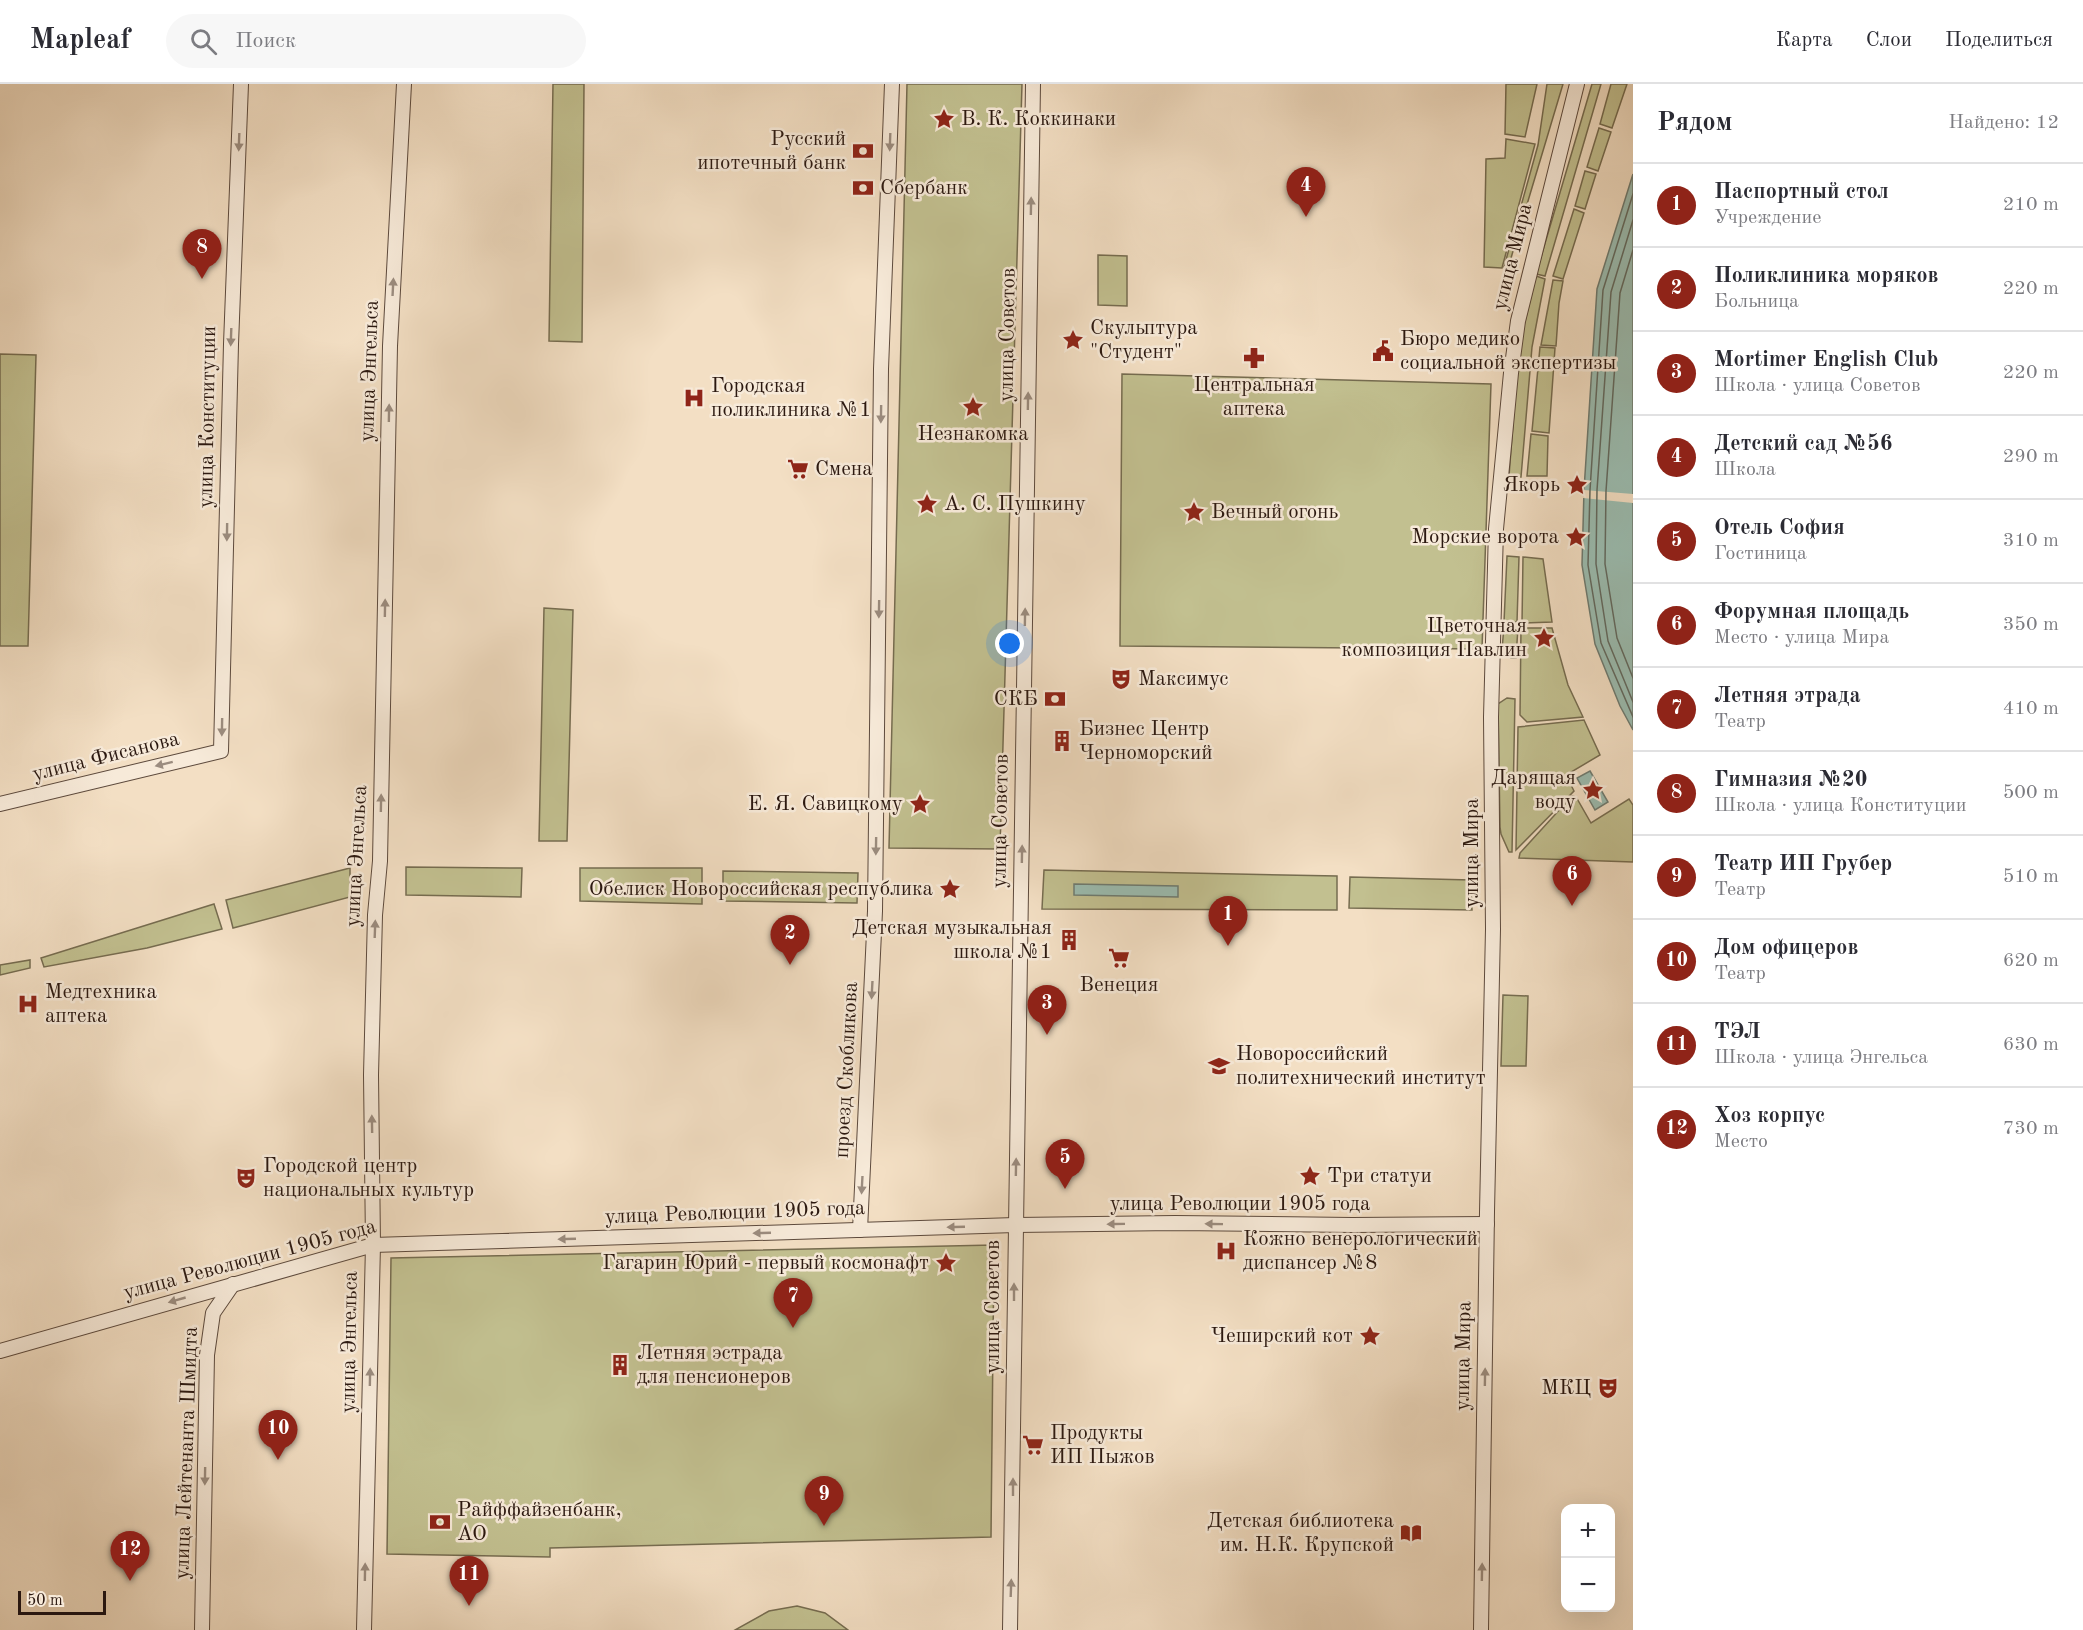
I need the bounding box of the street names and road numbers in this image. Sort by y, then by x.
street label: улица Мира [1490,201,1536,313]
street label: улица Советов [996,268,1020,402]
street label: улица Энгельса [357,300,383,442]
street label: улица Конституции [196,326,220,508]
street label: улица Фисанова [30,729,182,785]
street label: улица Советов [989,754,1013,888]
street label: улица Энгельса [343,784,371,928]
street label: улица Мира [1462,798,1483,908]
street label: проезд Скобликова [832,981,862,1159]
street label: улица Революции 1905 года [1110,1194,1370,1215]
street label: улица Революции 1905 года [604,1198,866,1228]
street label: улица Революции 1905 года [121,1216,379,1304]
street label: улица Советов [983,1240,1004,1374]
street label: улица Энгельса [338,1271,362,1413]
street label: улица Мира [1453,1301,1475,1411]
street label: улица Лейтенанта Шмидта [172,1326,202,1580]

